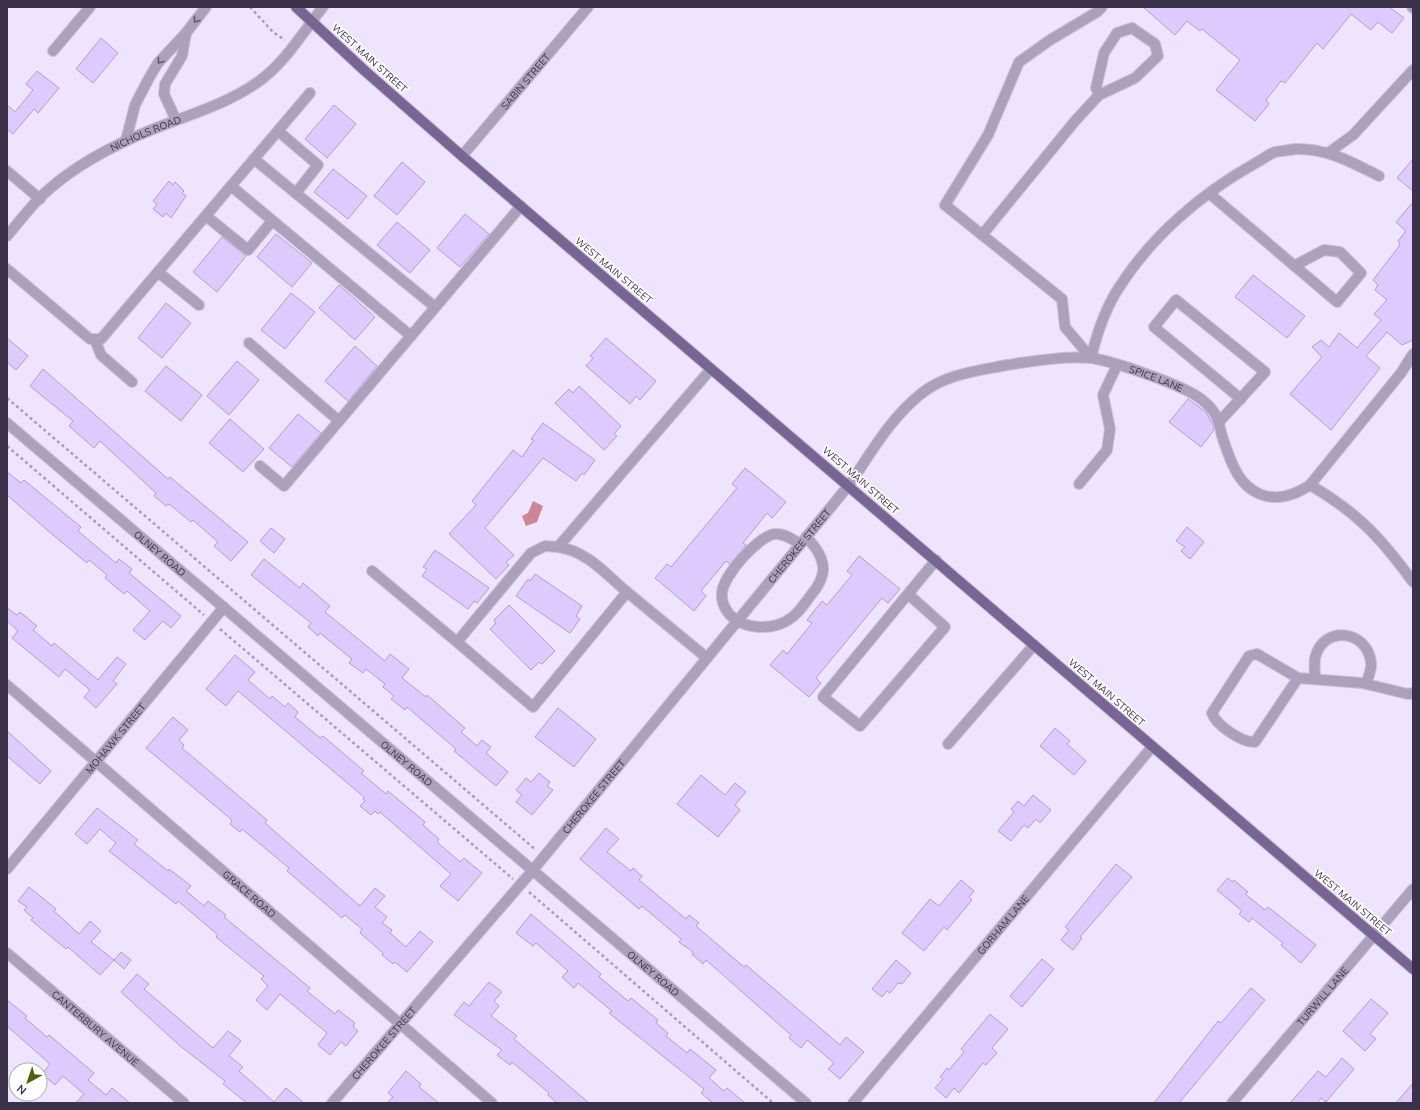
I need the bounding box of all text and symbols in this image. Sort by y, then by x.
one-way arrow [194,16,201,23]
street label: WEST MAIN STREET [329,21,410,96]
street label: SABIN STREET [498,51,553,112]
one-way arrow [157,57,164,64]
street label: NICHOLS ROAD [108,113,183,155]
street label: WEST MAIN STREET [572,234,655,307]
street label: SPICE LANE [1127,363,1185,395]
street label: WEST MAIN STREET [820,444,902,517]
street label: CHEROKEE STREET [765,506,834,586]
street label: OLNEY ROAD [131,528,189,580]
street label: WEST MAIN STREET [1066,656,1148,729]
street label: MOHAWK STREET [83,700,149,776]
street label: OLNEY ROAD [378,738,435,790]
street label: CHEROKEE STREET [559,757,628,837]
street label: WEST MAIN STREET [1311,866,1394,939]
street label: GRACE ROAD [220,868,278,921]
street label: GORHAM LANE [974,892,1032,957]
street label: OLNEY ROAD [624,948,682,999]
street label: TURWILL LANE [1294,964,1352,1029]
street label: CANTERBURY AVENUE [49,988,142,1069]
street label: CHEROKEE STREET [349,1004,419,1083]
north arrow [8,1062,48,1102]
text: N [14,1082,29,1098]

